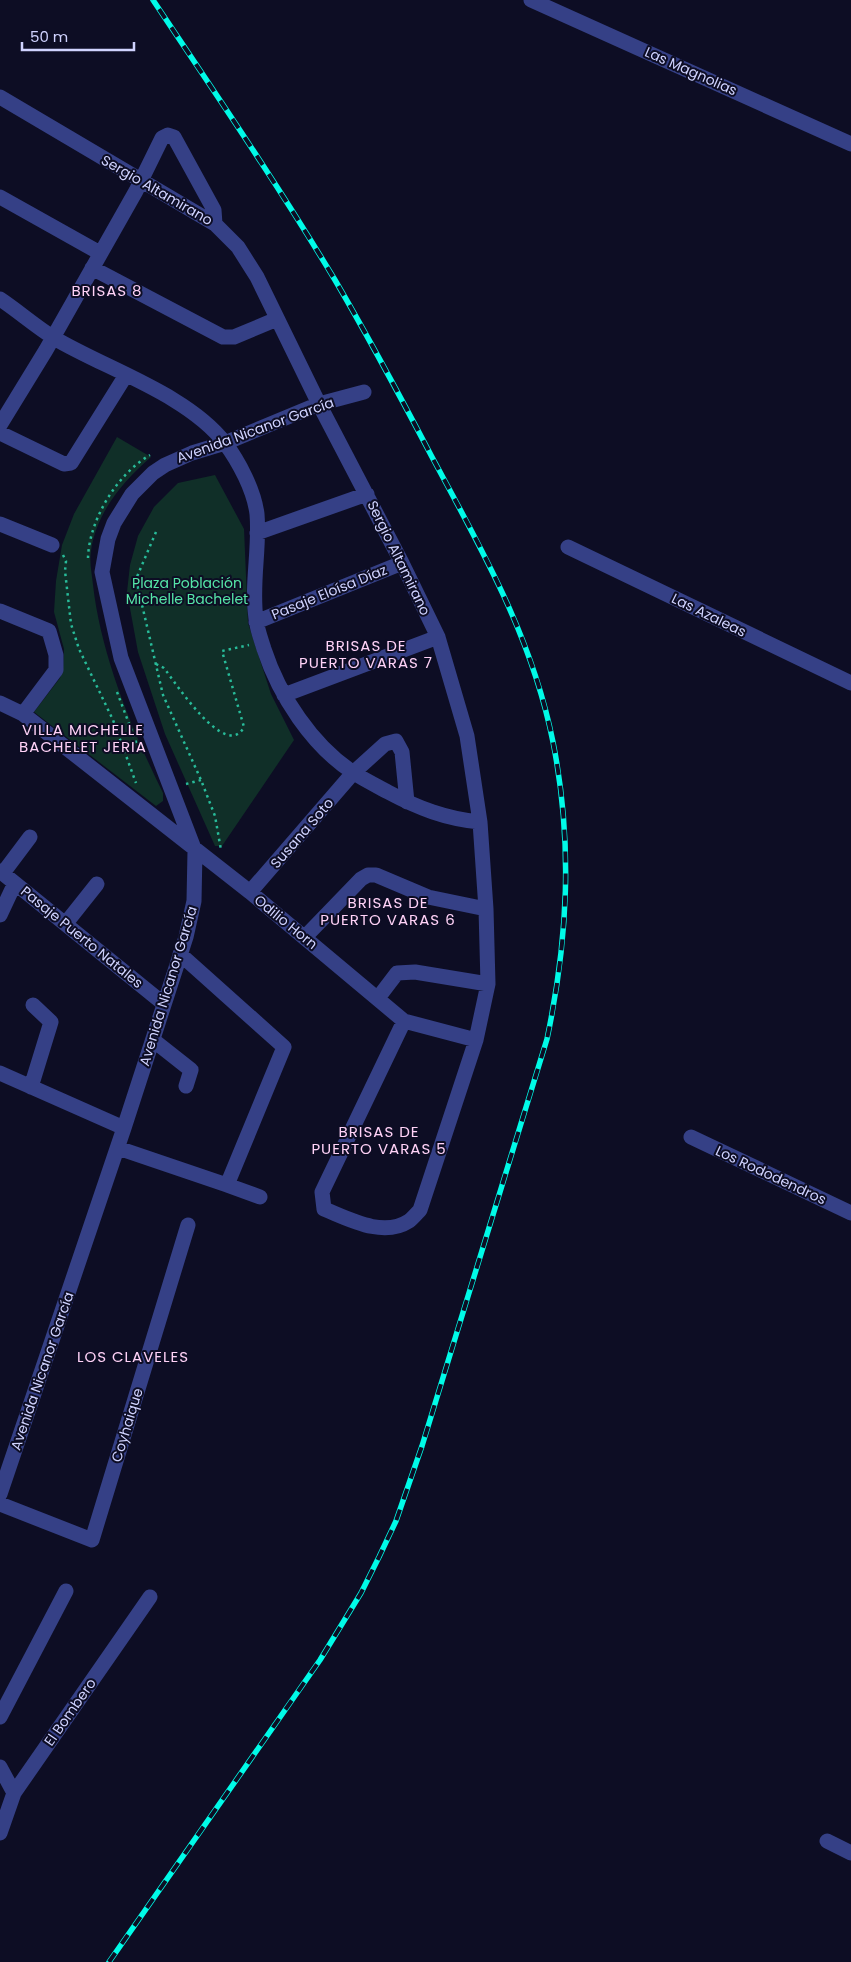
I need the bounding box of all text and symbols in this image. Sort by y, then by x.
scale bar [22,20,135,52]
text: 50 m [30,26,68,47]
street label: Las Magnolias [642,42,740,100]
street label: Sergio Altamirano [98,150,216,230]
district label: BRISAS 8 [71,280,143,301]
street label: Avenida Nicanor García [174,392,336,468]
street label: Sergio Altamirano [362,497,436,619]
street label: Pasaje Eloísa Díaz [268,560,390,624]
park label: Plaza Población Michelle Bachelet [126,573,248,609]
street label: Las Azaleas [668,588,750,642]
district label: BRISAS DE PUERTO VARAS 7 [299,635,433,673]
district label: VILLA MICHELLE BACHELET JERIA [19,719,147,757]
street label: Susana Soto [266,793,338,873]
street label: Pasaje Puerto Natales [17,881,147,993]
street label: Odilio Horn [250,890,322,954]
district label: BRISAS DE PUERTO VARAS 6 [320,892,456,930]
street label: Avenida Nicanor García [134,904,202,1068]
district label: BRISAS DE PUERTO VARAS 5 [311,1121,447,1159]
street label: Los Rododendros [712,1141,830,1209]
street label: Avenida Nicanor García [5,1289,79,1453]
district label: LOS CLAVELES [77,1346,189,1367]
street label: Coyhaique [106,1385,148,1465]
street label: El Bombero [39,1674,101,1750]

